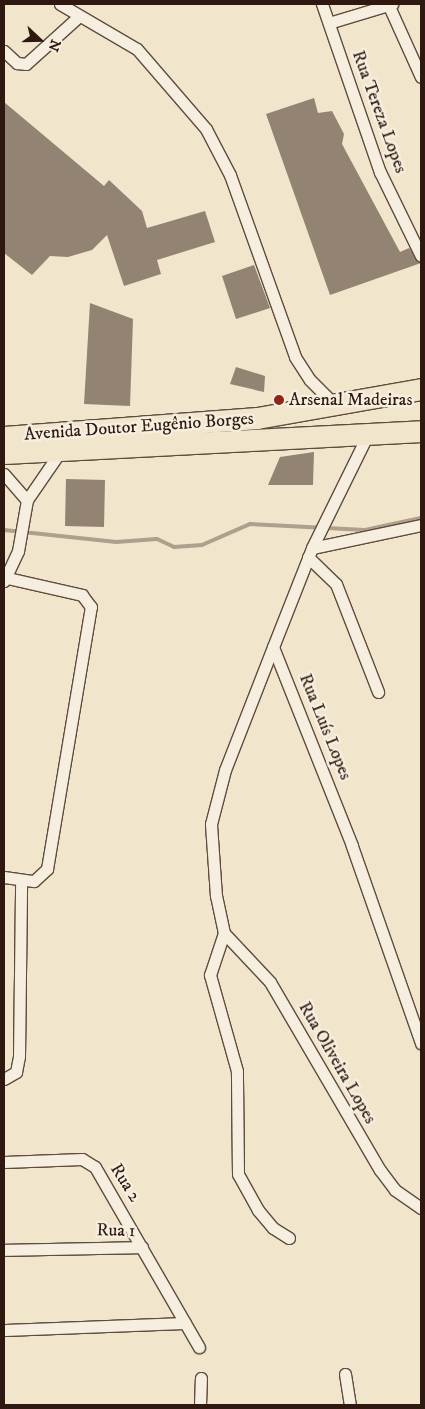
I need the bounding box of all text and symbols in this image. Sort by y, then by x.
north arrow [15,15,65,65]
text: N [44,37,64,54]
street label: Rua Tereza Lopes [347,48,411,176]
place label: Arsenal Madeiras [289,389,412,411]
marker: Arsenal Madeiras [273,394,285,406]
street label: Avenida Doutor Eugênio Borges [23,408,255,446]
street label: Rua Luís Lopes [294,671,356,783]
street label: Rua Oliveira Lopes [293,998,381,1128]
street label: Rua 2 [105,1160,145,1206]
street label: Rua 1 [96,1220,136,1242]

